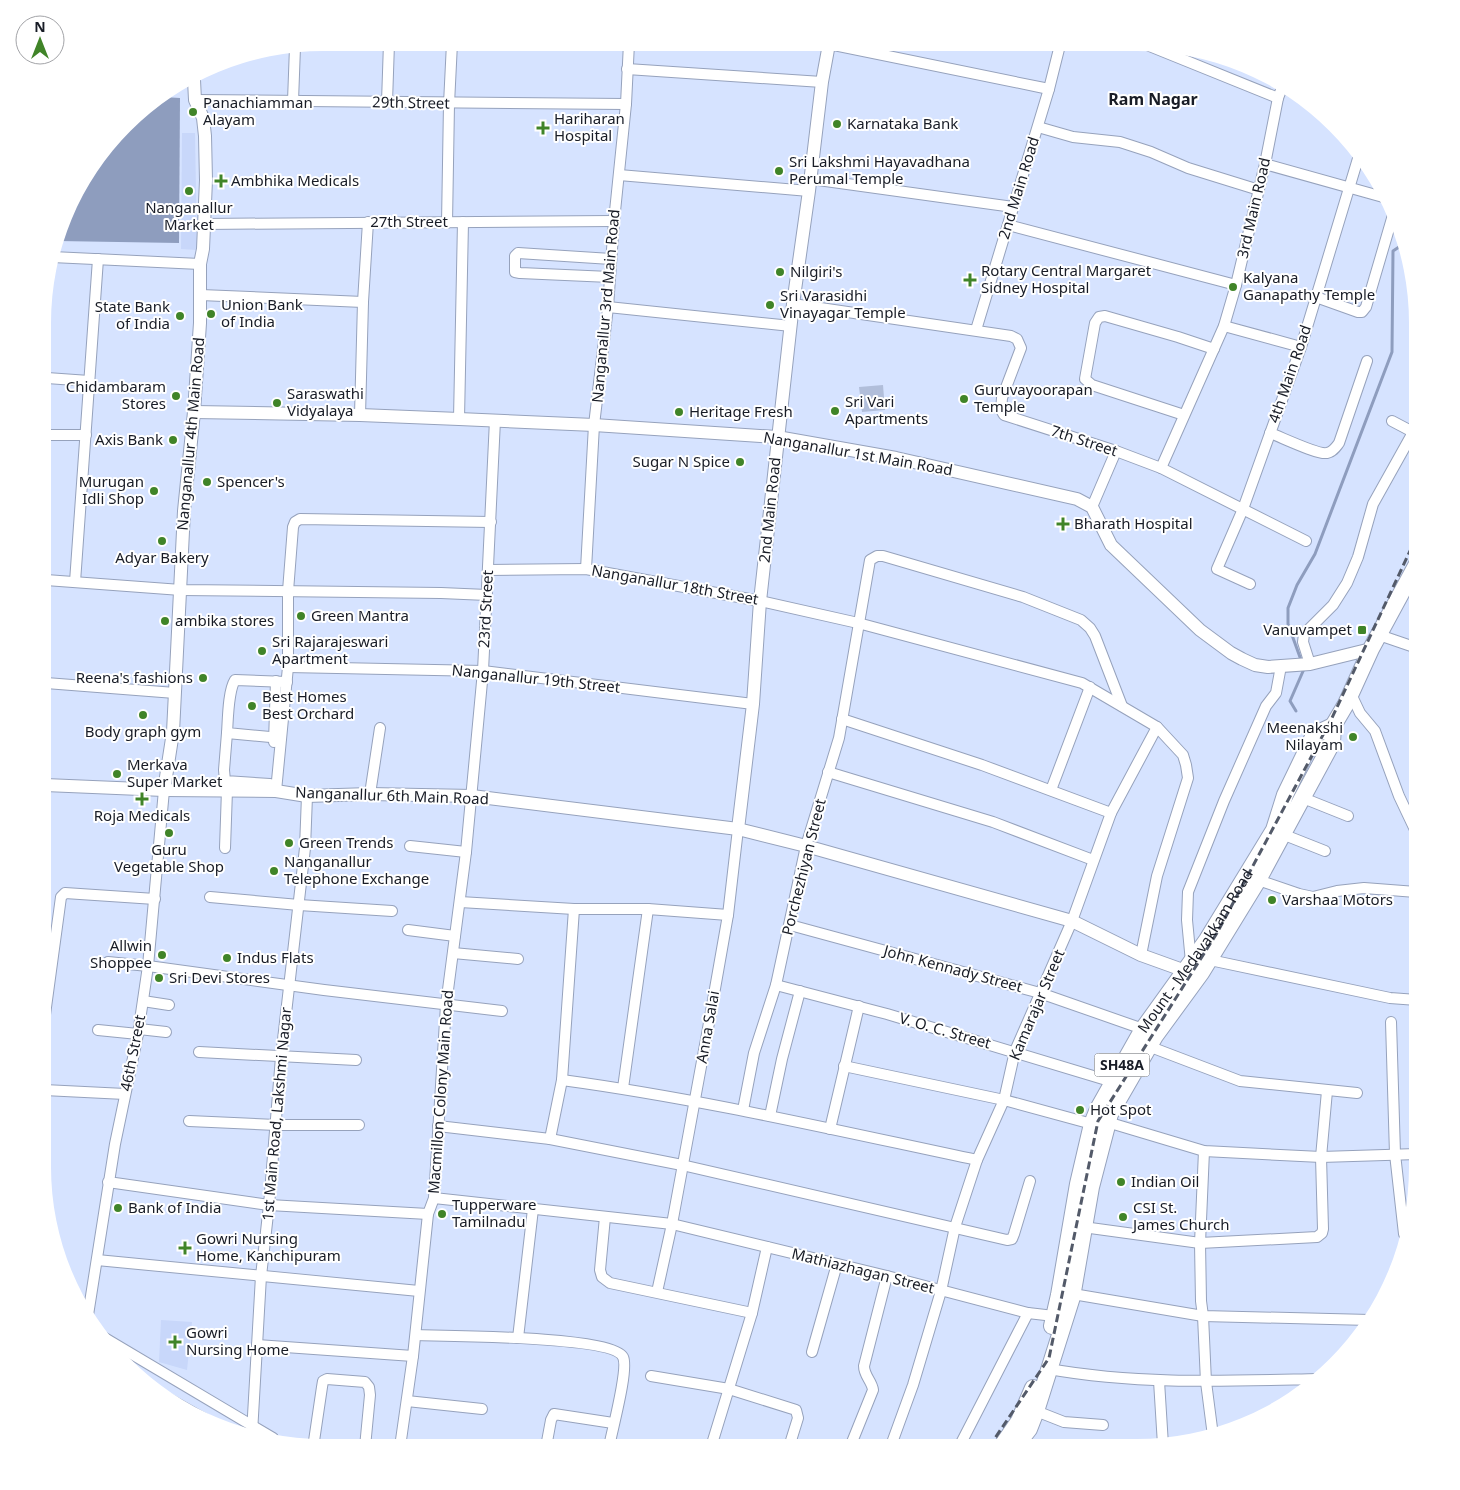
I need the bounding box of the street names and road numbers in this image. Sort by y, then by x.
street label: 29th Street [372,91,451,113]
street label: 2nd Main Road [993,134,1043,241]
street label: 3rd Main Road [1232,155,1274,260]
street label: Nanganallur 3rd Main Road [587,208,623,404]
street label: 27th Street [370,211,448,231]
street label: 4th Main Road [1263,322,1315,425]
street label: Nanganallur 4th Main Road [172,337,208,531]
street label: 7th Street [1048,420,1121,460]
street label: Nanganallur 1st Main Road [762,427,954,480]
street label: 2nd Main Road [754,456,784,564]
street label: Nanganallur 18th Street [590,559,761,609]
street label: 23rd Street [473,569,497,648]
street label: Nanganallur 19th Street [451,659,622,697]
street label: Nanganallur 6th Main Road [295,782,489,808]
street label: Porchezhiyan Street [776,796,830,937]
street label: Mount - Medavakkam Road [1132,865,1257,1036]
street label: John Kennady Street [880,939,1025,996]
street label: Kamarajar Street [1004,946,1069,1063]
street label: Macmillon Colony Main Road [423,989,457,1195]
street label: Anna Salai [691,989,723,1065]
street label: 1st Main Road, Lakshmi Nagar [257,1006,295,1222]
street label: V. O. C. Street [897,1007,994,1053]
street label: 46th Street [115,1012,149,1093]
road number: SH48A [1094,1054,1150,1076]
street label: Mathiazhagan Street [790,1243,937,1298]

